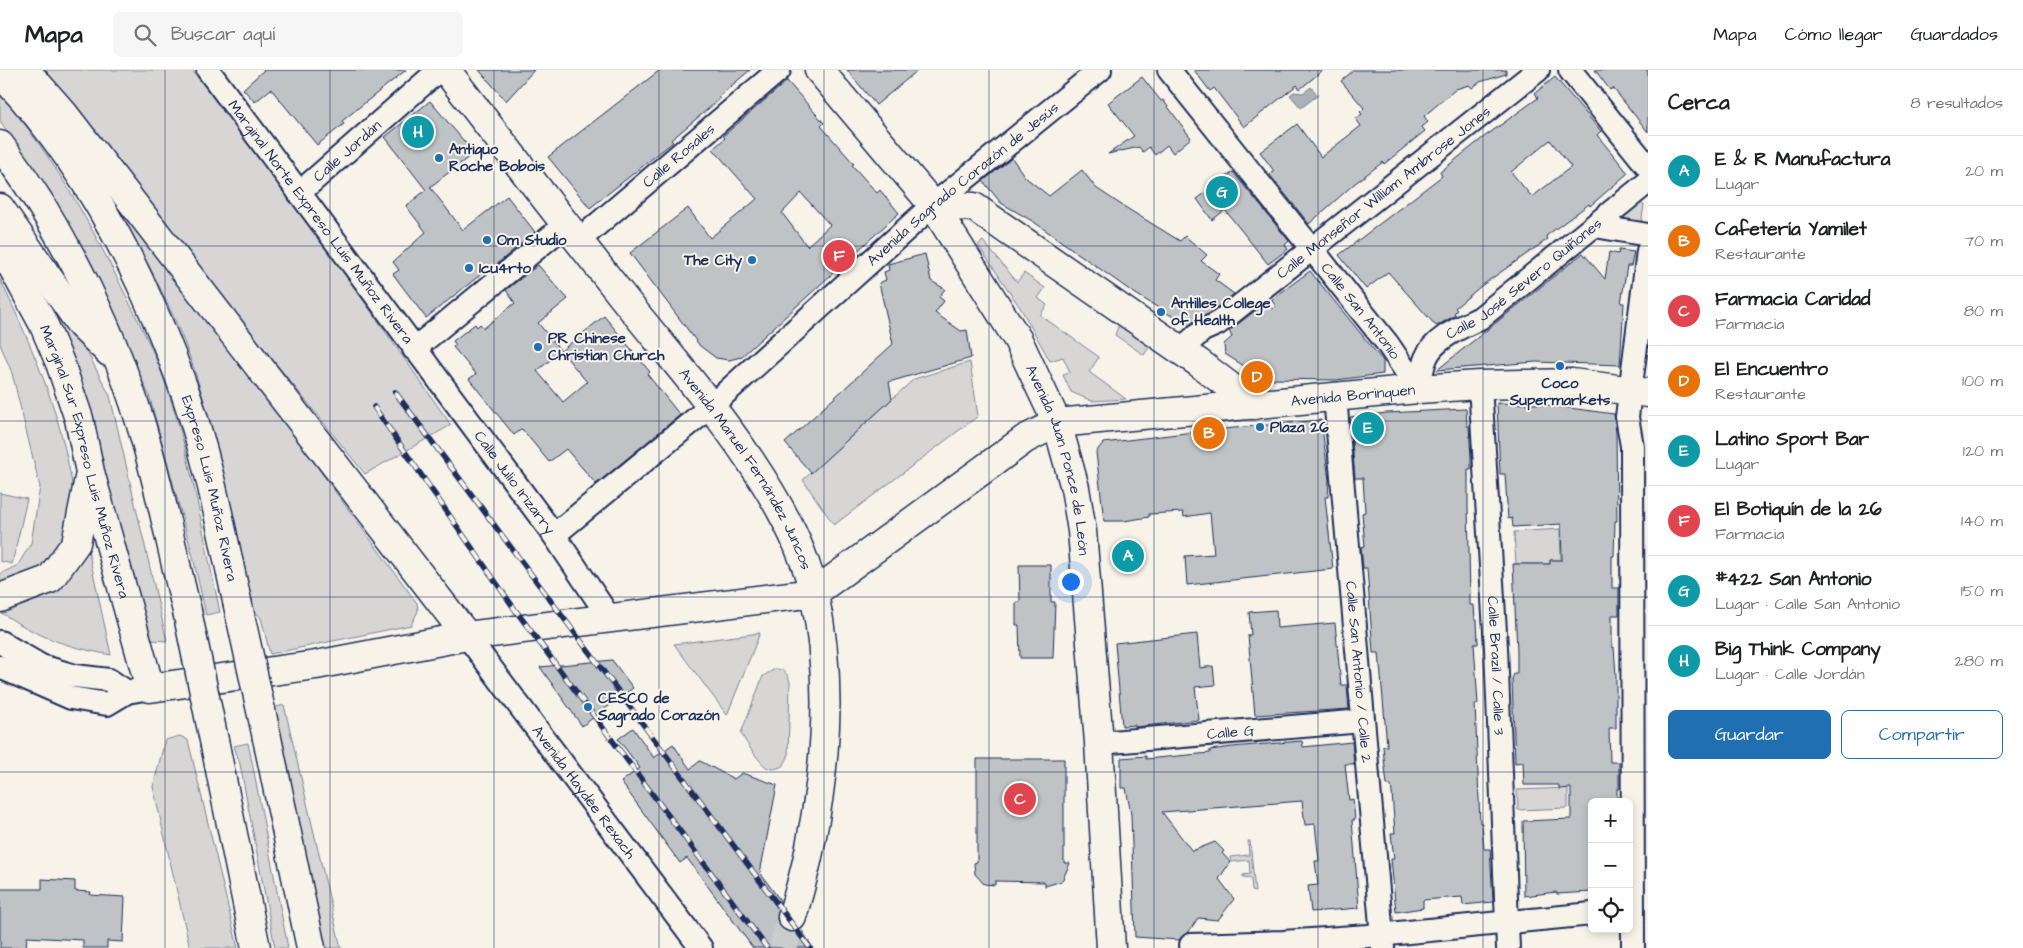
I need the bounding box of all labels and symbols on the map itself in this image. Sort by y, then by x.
street label: Marginal Norte Expreso Luis Muñoz Rivera [223,95,419,348]
street label: Avenida Sagrado Corazón de Jesús [862,97,1063,271]
street label: Calle Monseñor William Ambrose Jones [1272,101,1495,284]
pin: H [402,113,434,151]
street label: Calle Jordán [308,115,386,187]
street label: Calle Rosales [638,118,720,192]
place label: Antiguo Roche Bobois [449,139,545,177]
marker: Antiguo Roche Bobois [433,152,445,164]
pin: G [1206,173,1238,211]
street label: Calle José Severo Quiñones [1442,213,1607,344]
place label: Om Studio [497,230,567,251]
marker: Om Studio [481,234,493,246]
pin: F [823,237,855,275]
place label: The City [683,250,743,272]
marker: The City [746,254,758,266]
place label: 1cu4rto [479,258,532,279]
street label: Calle San Antonio [1316,258,1406,364]
marker: 1cu4rto [463,262,475,274]
place label: Antilles College of Health [1171,293,1271,331]
marker: Antilles College of Health [1155,306,1167,318]
street label: Marginal Sur Expreso Luis Muñoz Rivera [34,322,135,601]
place label: PR Chinese Christian Church [548,328,665,366]
marker: PR Chinese Christian Church [532,341,544,353]
pin: D [1241,358,1273,396]
marker: Coco Supermarkets [1554,360,1566,372]
street label: Avenida Juan Ponce de León [1021,361,1094,557]
street label: Avenida Manuel Fernández Juncos [674,364,817,573]
place label: Coco Supermarkets [1509,373,1611,411]
street label: Avenida Borinquen [1290,379,1416,411]
street label: Expreso Luis Muñoz Rivera [176,392,243,584]
pin: E [1352,409,1384,447]
pin: B [1193,414,1225,452]
place label: Plaza 26 [1270,417,1329,438]
marker: Plaza 26 [1254,421,1266,433]
street label: Calle Julio Irizarry [469,426,560,539]
pin: A [1112,537,1144,575]
your location [1058,569,1084,595]
street label: Calle San Antonio / Calle 2 [1341,580,1377,764]
street label: Calle Brazil / Calle 3 [1482,595,1510,736]
place label: CESCO de Sagrado Corazón [597,688,720,728]
marker: CESCO de Sagrado Corazón [582,701,594,713]
street label: Calle G [1206,720,1256,744]
street label: Avenida Haydée Rexach [527,721,641,864]
pin: C [1004,780,1036,818]

